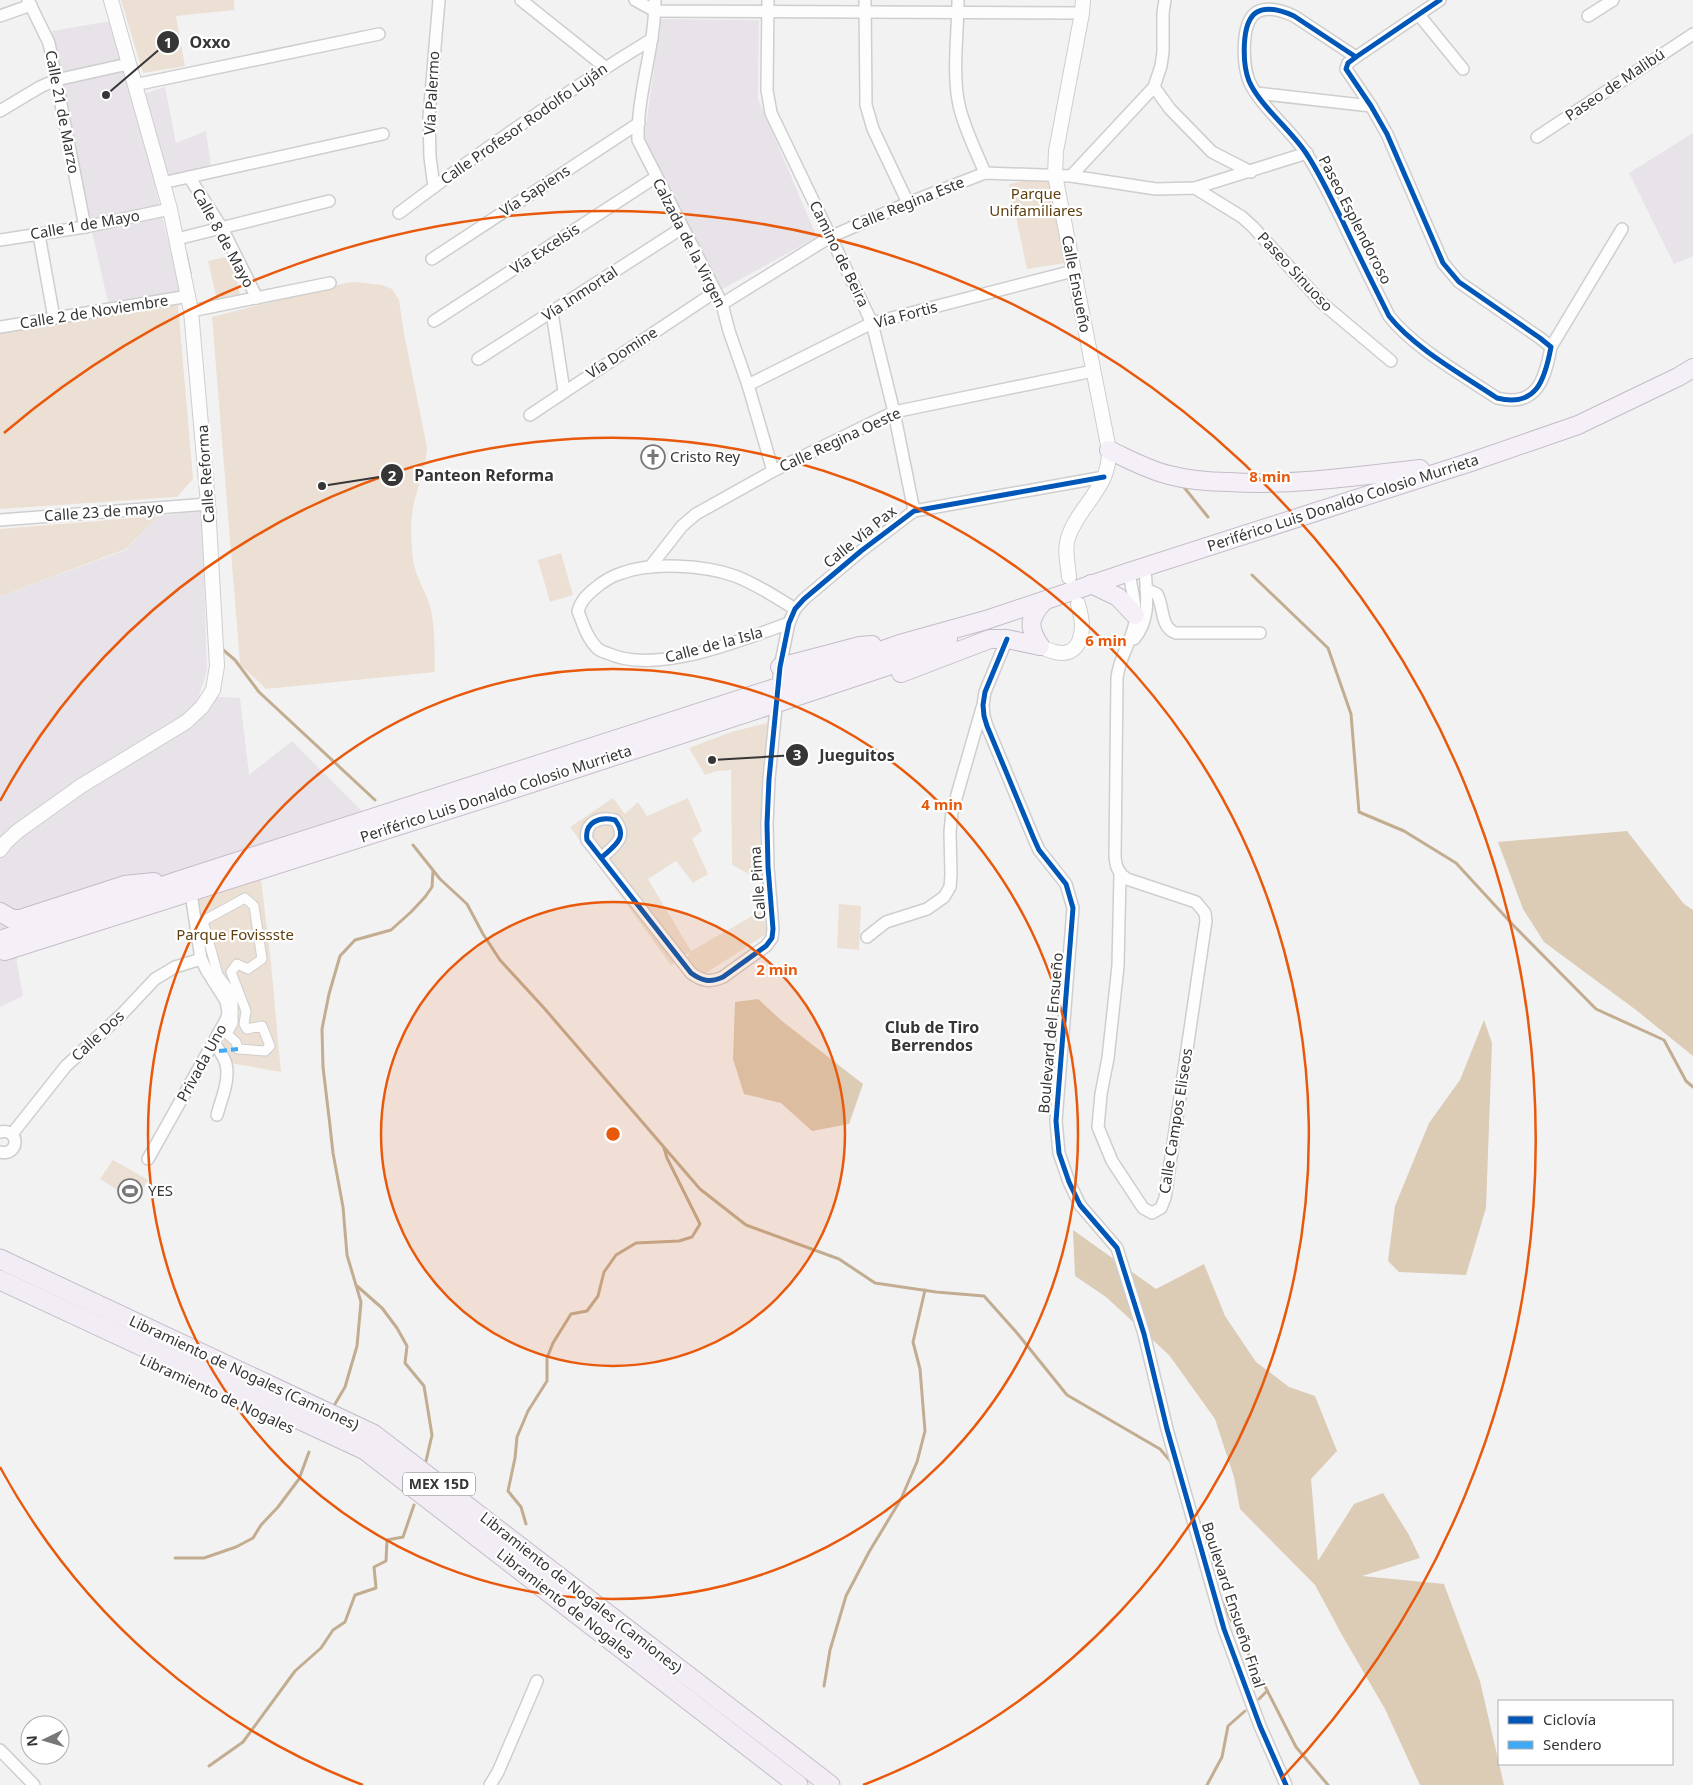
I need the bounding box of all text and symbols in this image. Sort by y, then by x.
callout: Oxxo [155,27,241,58]
text: Oxxo [190,31,230,53]
text: 1 [164,32,172,52]
street label: Paseo de Malibú [1561,43,1668,125]
street label: Calle 21 de Marzo [41,49,85,175]
street label: Vía Palermo [419,50,443,136]
street label: Calle Profesor Rodolfo Luján [436,58,611,189]
street label: Paseo Esplendoroso [1315,152,1397,287]
street label: Vía Sapiens [496,160,573,220]
street label: Calle Regina Este [848,171,967,235]
street label: Calzada de la Virgen [649,175,731,311]
park label: Parque Unifamiliares [989,183,1083,220]
street label: Calle 8 de Mayo [188,184,259,291]
street label: Camino de Beira [805,197,874,310]
street label: Calle 1 de Mayo [29,205,141,243]
street label: Vía Excelsis [506,218,583,278]
street label: Paseo Sinuoso [1254,227,1338,315]
street label: Calle Ensueño [1058,233,1096,334]
street label: Vía Inmortal [538,261,621,325]
street label: Calle 2 de Noviembre [18,289,169,333]
street label: Vía Fortis [872,296,940,332]
street label: Vía Domine [582,322,661,383]
street label: Calle Regina Oeste [776,402,903,476]
street label: Calle Reforma [192,424,218,524]
church icon: Cristo Rey [640,444,666,470]
place label: Cristo Rey [670,446,741,466]
street label: Periférico Luis Donaldo Colosio Murrieta [1204,449,1481,555]
callout: Panteon Reforma [379,460,564,491]
text: Panteon Reforma [414,464,554,486]
text: 2 [388,465,397,485]
text: 8 min [1249,466,1291,486]
street label: Calle 23 de mayo [43,497,164,525]
street label: Calle Vía Pax [819,501,900,572]
street label: Calle de la Isla [663,621,765,667]
text: 6 min [1085,630,1127,650]
street label: Periférico Luis Donaldo Colosio Murrieta [357,740,634,846]
callout: Jueguitos [784,740,905,771]
text: 3 [793,744,801,764]
text: Jueguitos [817,744,895,766]
text: 4 min [921,794,963,814]
street label: Calle Pima [744,846,770,920]
park label: Parque Fovissste [176,924,294,944]
street label: Boulevard del Ensueño [1033,952,1067,1114]
text: 2 min [756,959,798,979]
street label: Calle Dos [67,1006,128,1065]
district label: Club de Tiro Berrendos [885,1016,979,1056]
street label: Privada Uno [172,1020,231,1105]
street label: Calle Campos Eliseos [1154,1047,1196,1195]
centre of rings [604,1125,622,1143]
sports icon: YES [117,1178,143,1204]
place label: YES [148,1180,173,1200]
street label: Libramiento de Nogales (Camiones) [126,1312,362,1434]
street label: Libramiento de Nogales [137,1350,297,1438]
road number: MEX 15D [403,1472,475,1496]
street label: Libramiento de Nogales (Camiones) [476,1509,686,1677]
street label: Boulevard Ensueño Final [1198,1519,1270,1690]
street label: Libramiento de Nogales [493,1545,637,1663]
legend [1498,1700,1673,1765]
text: Ciclovía [1543,1709,1596,1729]
north arrow [20,1715,70,1765]
text: Sendero [1543,1734,1602,1754]
text: N [22,1735,42,1748]

